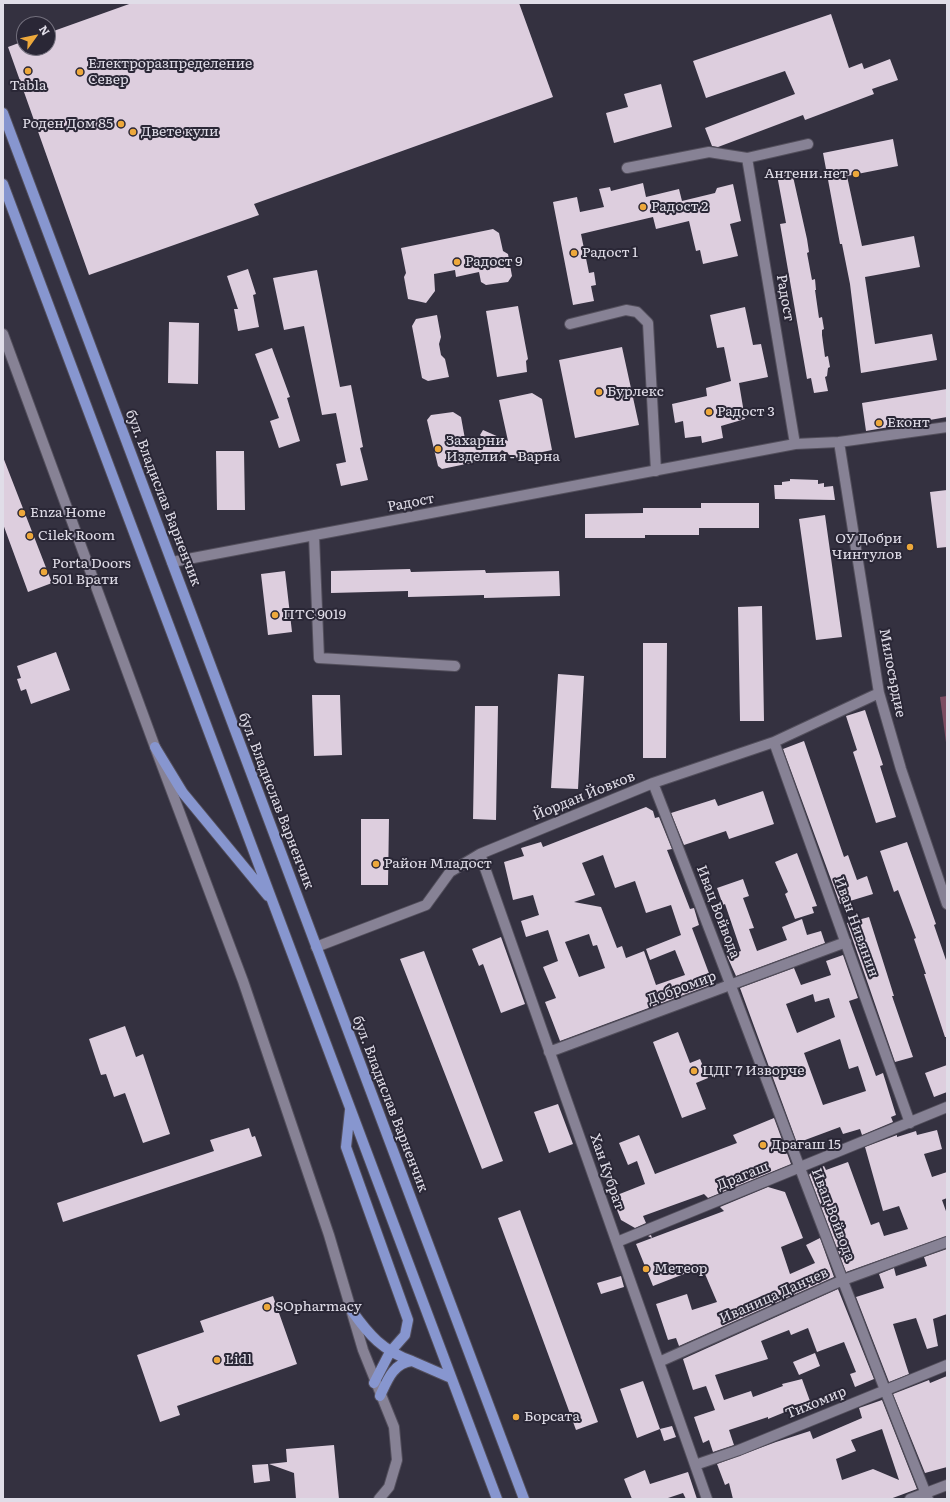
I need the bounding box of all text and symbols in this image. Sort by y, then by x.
north arrow [16,16,56,56]
text: N [36,22,54,38]
place label: Електроразпределение Север [88,56,252,88]
marker: Tabla [23,66,33,76]
marker: Електроразпределение Север [75,67,85,77]
place label: Tabla [9,78,47,94]
place label: Роден Дом 85 [22,116,113,132]
marker: Роден Дом 85 [116,119,126,129]
place label: Двете кули [141,124,219,140]
marker: Двете кули [128,127,138,137]
place label: Антени.нет [764,166,848,182]
marker: Антени.нет [851,169,861,179]
place label: Радост 2 [651,199,708,215]
marker: Радост 2 [638,202,648,212]
place label: Радост 1 [582,245,638,261]
marker: Радост 1 [569,248,579,258]
place label: Радост 9 [465,254,523,270]
marker: Радост 9 [452,257,462,267]
street label: Радост [773,273,797,323]
place label: Бурлекс [607,384,664,400]
marker: Бурлекс [594,387,604,397]
place label: Радост 3 [717,404,775,420]
street label: бул. Владислав Варненчик [122,407,204,589]
marker: Радост 3 [704,407,714,417]
place label: Еконт [887,415,930,431]
marker: Еконт [874,418,884,428]
place label: Захарни Изделия - Варна [446,433,560,466]
marker: Захарни Изделия - Варна [433,444,443,454]
street label: Радост [386,490,436,516]
place label: Enza Home [30,505,106,521]
marker: Enza Home [17,508,27,518]
place label: Cilek Room [38,528,115,544]
marker: Cilek Room [25,531,35,541]
place label: ОУ Добри Чинтулов [832,531,902,564]
marker: ОУ Добри Чинтулов [905,542,915,552]
place label: Porta Doors 501 Врати [52,556,131,588]
marker: Porta Doors 501 Врати [39,567,49,577]
place label: ПТС 9019 [283,607,346,623]
marker: ПТС 9019 [270,610,280,620]
street label: Милосърдие [875,627,909,719]
street label: бул. Владислав Варненчик [235,710,317,892]
street label: Йордан Йовков [530,768,638,824]
place label: Район Младост [384,856,492,872]
marker: Район Младост [371,859,381,869]
street label: Ивац Войвода [693,863,743,961]
street label: Иван Нивянин [830,875,882,979]
street label: Добромир [645,968,719,1008]
street label: бул. Владислав Варненчик [349,1013,431,1195]
place label: ЦДГ 7 Изворче [702,1063,805,1079]
marker: ЦДГ 7 Изворче [689,1066,699,1076]
street label: Хан Кубрат [586,1132,628,1212]
place label: Драгаш 15 [771,1137,841,1153]
marker: Драгаш 15 [758,1140,768,1150]
street label: Драгаш [715,1158,771,1194]
street label: Ивац Войвода [808,1166,858,1264]
place label: Метеор [654,1261,707,1277]
marker: Метеор [641,1264,651,1274]
street label: Иваница Данчев [717,1264,831,1328]
place label: SOpharmacy [275,1299,362,1315]
marker: SOpharmacy [262,1302,272,1312]
place label: Lidl [225,1352,252,1368]
marker: Lidl [212,1355,222,1365]
street label: Тихомир [783,1383,849,1423]
place label: Борсата [524,1409,580,1425]
marker: Борсата [511,1412,521,1422]

